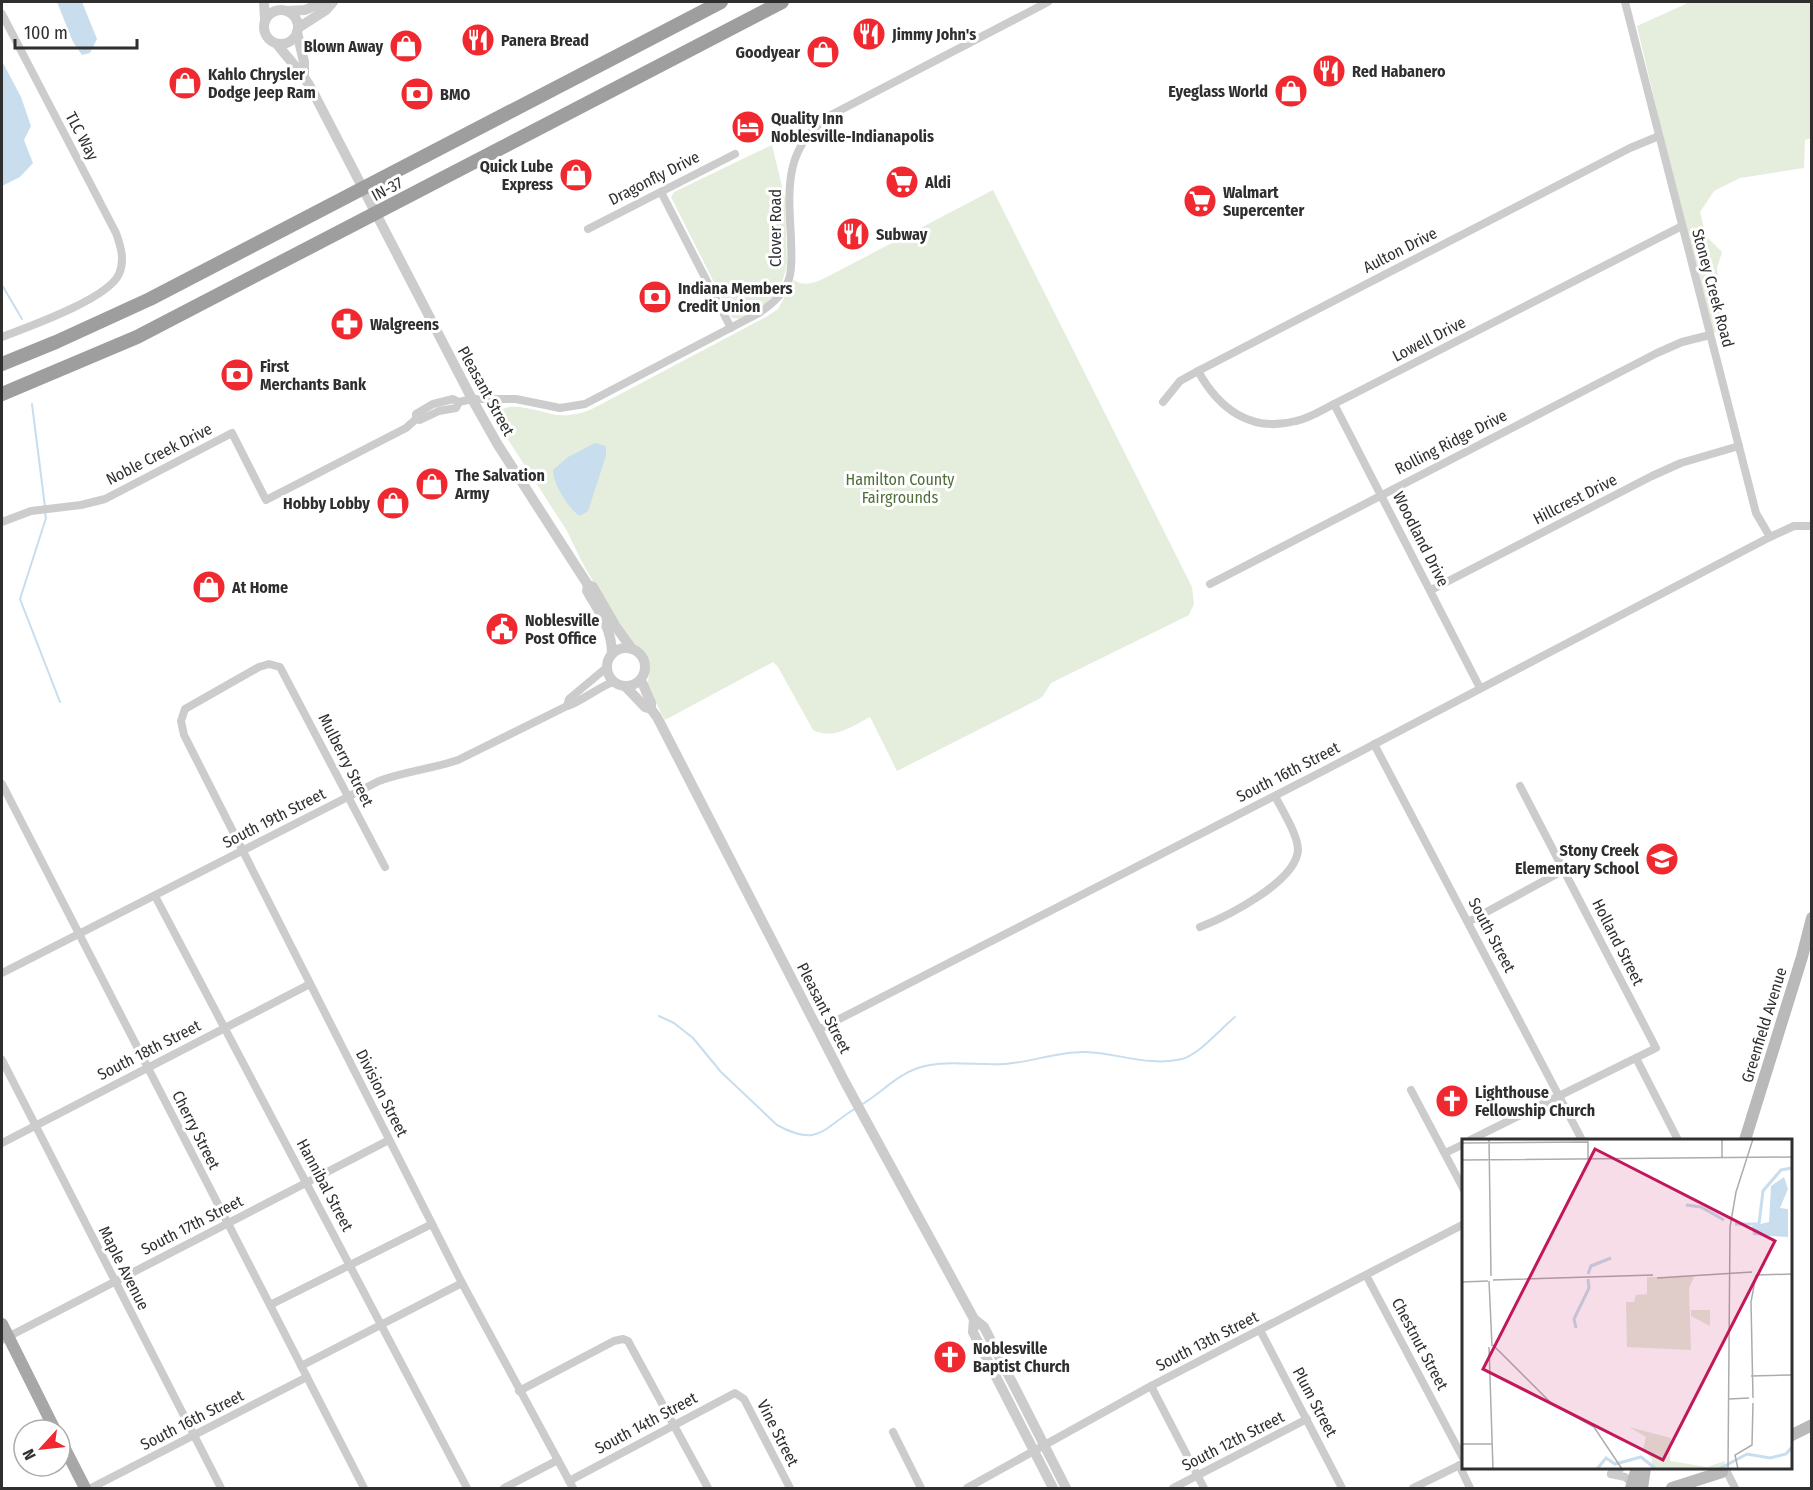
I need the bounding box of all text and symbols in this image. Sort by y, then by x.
scale bar [15,12,136,50]
restaurant icon: Jimmy John's [851,16,887,52]
text: 100 m [24,22,68,44]
restaurant icon: Panera Bread [460,22,496,58]
place label: Jimmy John's [891,25,976,44]
shop icon: Blown Away [388,28,424,64]
place label: Panera Bread [501,31,589,50]
shop icon: Goodyear [805,34,841,70]
place label: Blown Away [304,37,383,56]
place label: Goodyear [735,43,800,62]
restaurant icon: Red Habanero [1311,53,1347,89]
place label: Red Habanero [1352,62,1446,81]
shop icon: Kahlo Chrysler Dodge Jeep Ram [167,65,203,101]
place label: Kahlo Chrysler Dodge Jeep Ram [208,65,316,102]
shop icon: Eyeglass World [1273,73,1309,109]
bank icon: BMO [399,76,435,112]
place label: Eyeglass World [1168,82,1268,101]
place label: BMO [440,85,470,104]
street label: TLC Way [61,109,103,164]
hotel icon: Quality Inn Noblesville-Indianapolis [730,109,766,145]
place label: Quality Inn Noblesville-Indianapolis [771,109,934,146]
street label: Dragonfly Drive [605,147,703,209]
place label: Quick Lube Express [480,157,553,194]
shop icon: Quick Lube Express [558,157,594,193]
supermarket icon: Aldi [884,164,920,200]
street label: IN-37 [368,173,406,205]
place label: Aldi [924,173,951,192]
supermarket icon: Walmart Supercenter [1182,183,1218,219]
place label: Walmart Supercenter [1223,183,1304,220]
street label: Clover Road [766,189,785,267]
restaurant icon: Subway [835,216,871,252]
street label: Aulton Drive [1360,223,1440,277]
place label: Subway [876,225,928,244]
street label: Stoney Creek Road [1688,227,1738,349]
bank icon: Indiana Members Credit Union [637,279,673,315]
place label: Indiana Members Credit Union [678,279,793,316]
pharmacy icon: Walgreens [329,306,365,342]
street label: Lowell Drive [1389,312,1469,366]
place label: Walgreens [370,315,439,334]
street label: Pleasant Street [454,343,519,440]
bank icon: First Merchants Bank [219,357,255,393]
place label: First Merchants Bank [260,357,367,394]
street label: Rolling Ridge Drive [1392,406,1510,478]
street label: Noble Creek Drive [103,419,215,489]
shop icon: The Salvation Army [414,466,450,502]
place label: The Salvation Army [454,466,545,503]
park label: Hamilton County Fairgrounds [845,470,955,507]
street label: Hillcrest Drive [1530,470,1620,528]
shop icon: Hobby Lobby [375,485,411,521]
street label: Woodland Drive [1389,488,1453,590]
place label: Hobby Lobby [283,494,370,513]
shop icon: At Home [191,569,227,605]
place label: At Home [231,578,288,597]
public building icon: Noblesville Post Office [484,611,520,647]
place label: Noblesville Post Office [525,611,599,648]
street label: Mulberry Street [314,710,378,810]
street label: South 16th Street [1233,738,1343,806]
street label: South 19th Street [219,784,329,852]
place label: Stony Creek Elementary School [1515,841,1640,878]
school or university icon: Stony Creek Elementary School [1644,841,1680,877]
street label: South Street [1464,895,1520,976]
street label: Holland Street [1588,896,1648,989]
street label: Pleasant Street [793,960,855,1057]
street label: Greenfield Avenue [1737,965,1791,1085]
street label: South 18th Street [94,1016,204,1084]
street label: Division Street [352,1046,412,1140]
church icon: Lighthouse Fellowship Church [1434,1083,1470,1119]
place label: Lighthouse Fellowship Church [1475,1083,1595,1120]
street label: Cherry Street [168,1087,224,1173]
street label: Hannibal Street [293,1136,358,1235]
inset map [1462,1139,1792,1469]
street label: South 17th Street [138,1191,247,1259]
street label: Maple Avenue [95,1223,153,1313]
street label: Chestnut Street [1388,1295,1453,1394]
street label: South 13th Street [1153,1307,1262,1375]
church icon: Noblesville Baptist Church [932,1339,968,1375]
place label: Noblesville Baptist Church [973,1339,1070,1376]
street label: Plum Street [1289,1364,1342,1441]
street label: South 16th Street [137,1386,247,1454]
street label: South 14th Street [592,1388,701,1458]
street label: Vine Street [753,1397,803,1470]
street label: South 12th Street [1179,1407,1288,1475]
north arrow [12,1418,72,1478]
text: N [18,1446,40,1463]

